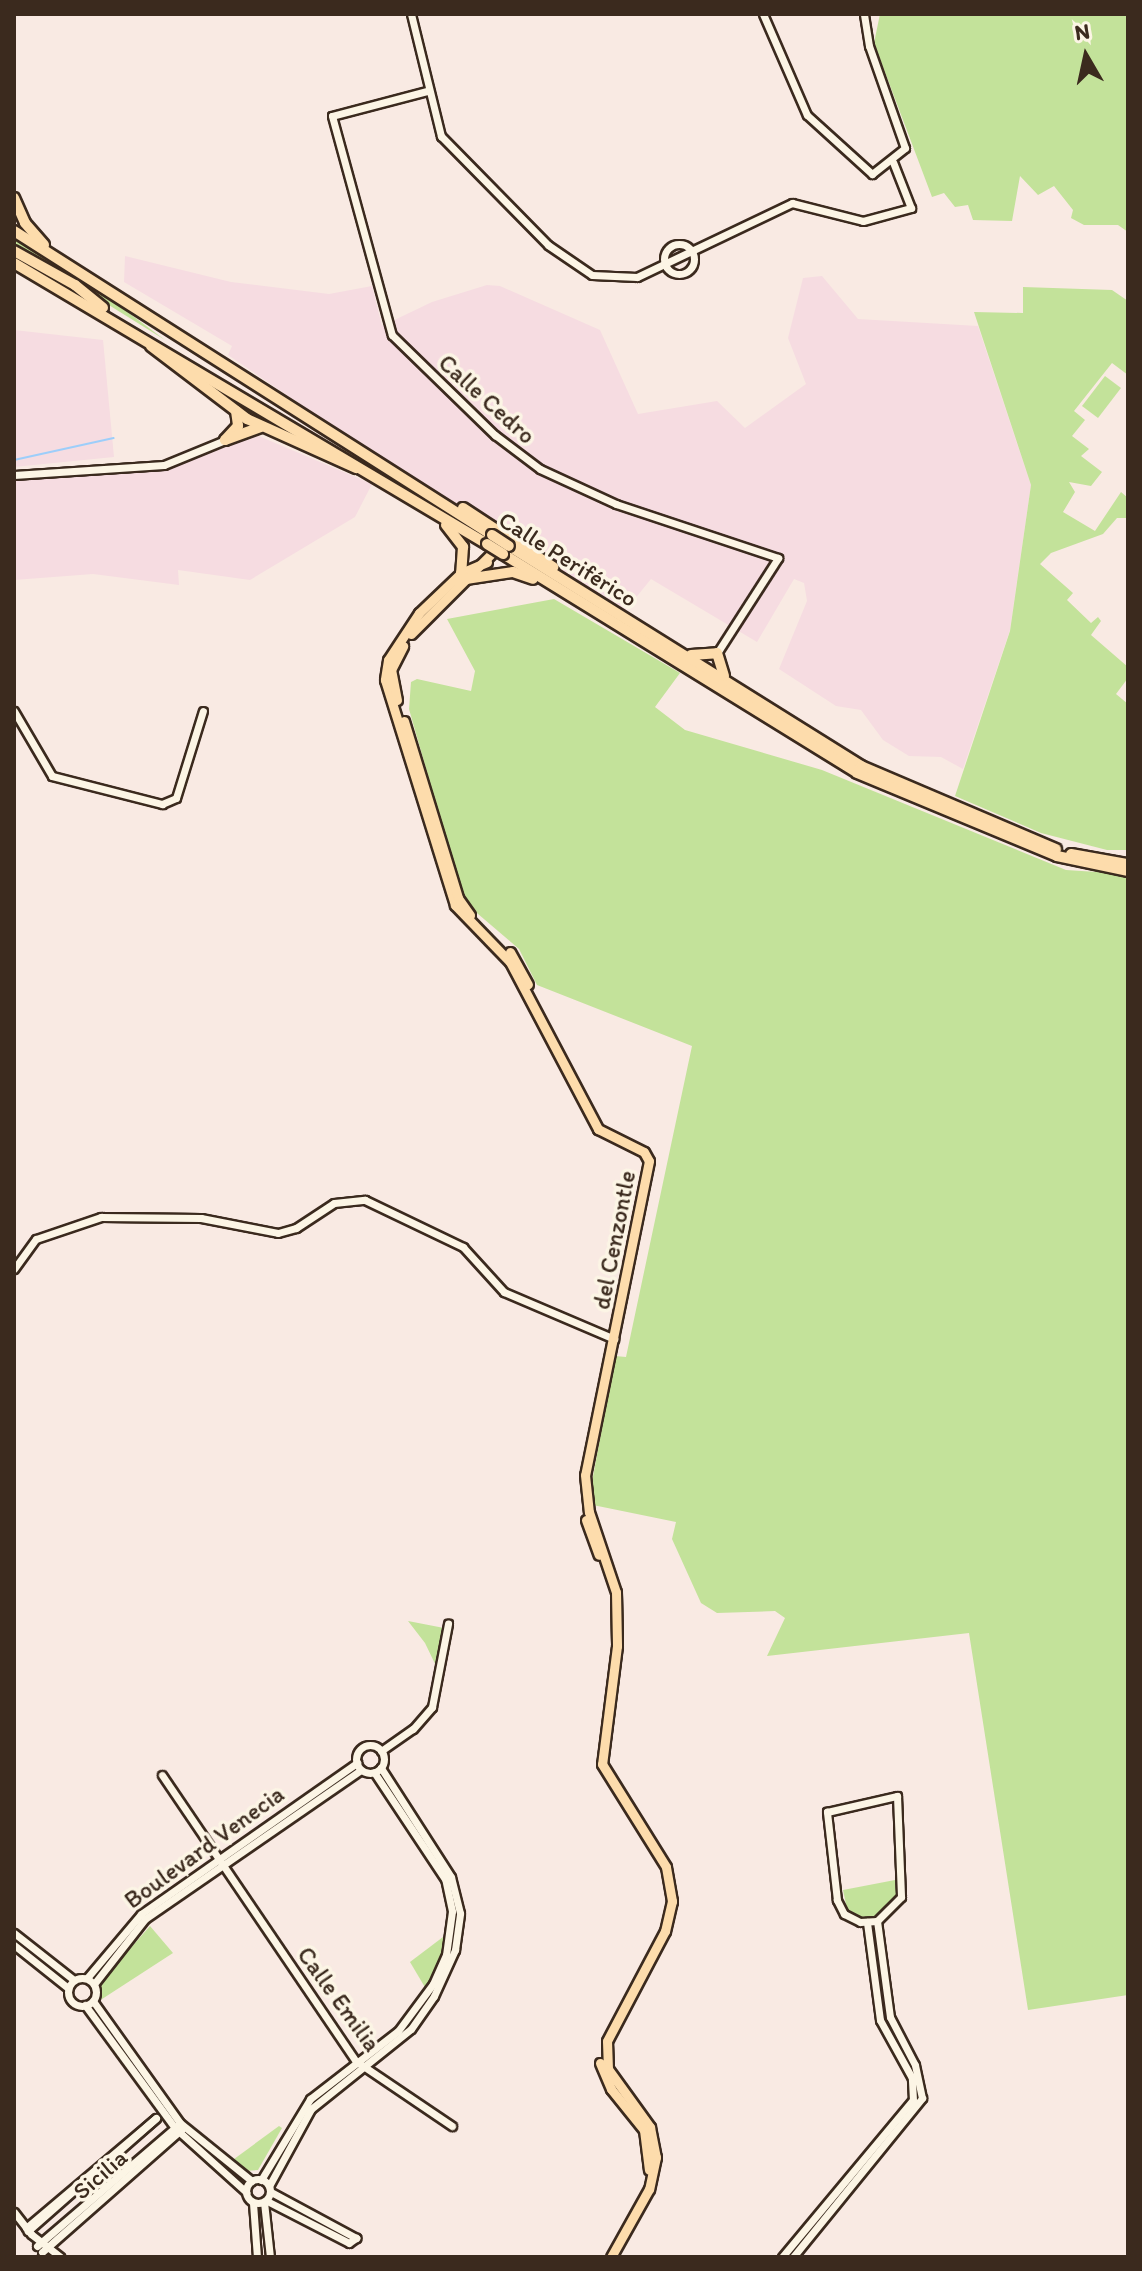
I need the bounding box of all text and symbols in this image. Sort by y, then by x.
north arrow [1046,16,1126,96]
text: N [1073,17,1092,46]
street label: Calle Cedro [433,348,541,450]
street label: Calle Periférico [493,505,643,613]
street label: del Cenzontle [586,1168,642,1312]
street label: Boulevard Venecia [119,1779,289,1915]
street label: Calle Emilia [291,1941,387,2057]
street label: Sicilia [67,2143,133,2205]

